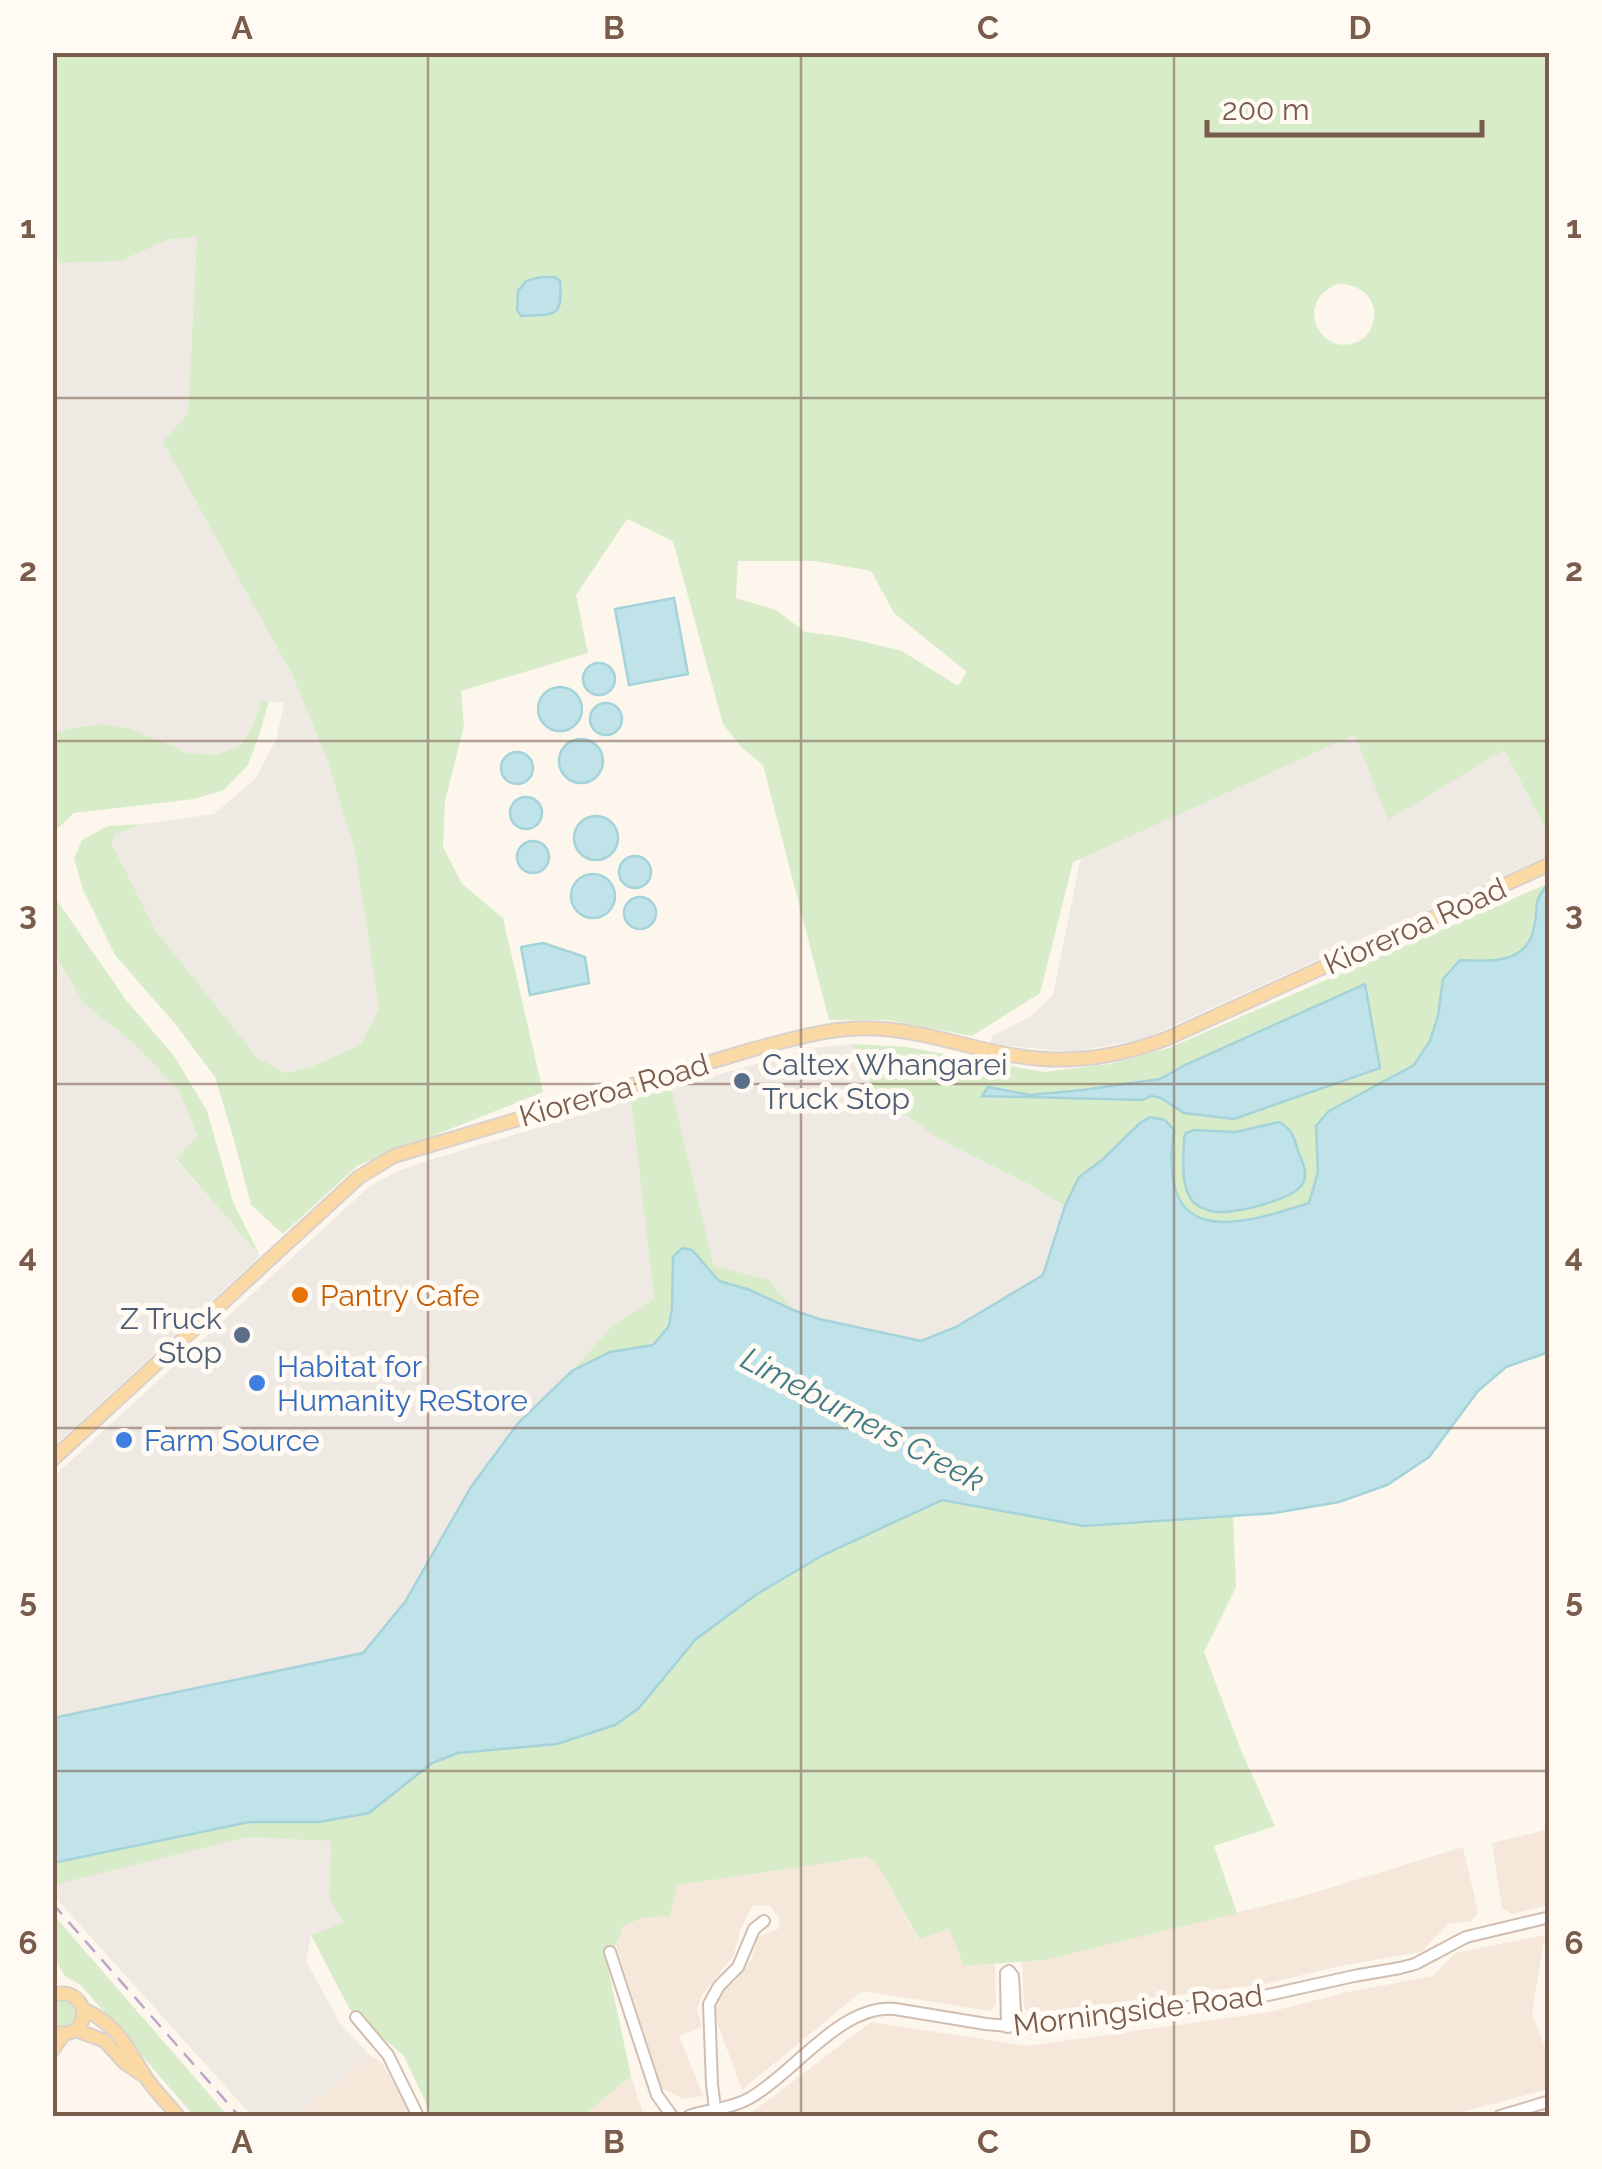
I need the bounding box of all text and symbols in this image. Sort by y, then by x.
text: A [231,9,253,46]
text: B [603,9,625,46]
text: C [977,9,999,46]
text: D [1349,9,1371,46]
scale bar [1207,75,1482,137]
text: 200 m [1222,92,1310,127]
text: 1 [20,208,36,245]
text: 1 [1566,208,1582,245]
text: 2 [19,551,37,588]
text: 2 [1565,551,1583,588]
street label: Kioreroa Road [1319,870,1511,982]
text: 3 [19,894,37,931]
text: 3 [1565,894,1583,931]
street label: Kioreroa Road [515,1046,713,1134]
place label: Caltex Whangarei Truck Stop [762,1047,1007,1116]
marker: Caltex Whangarei Truck Stop [731,1070,753,1092]
text: 4 [19,1237,37,1274]
text: 4 [1565,1237,1583,1274]
place label: Pantry Cafe [320,1278,480,1313]
marker: Pantry Cafe [289,1284,311,1306]
place label: Z Truck Stop [120,1301,222,1370]
marker: Z Truck Stop [231,1324,253,1346]
water label: Limeburners Creek [735,1339,991,1499]
place label: Habitat for Humanity ReStore [277,1349,528,1418]
marker: Habitat for Humanity ReStore [246,1372,268,1394]
place label: Farm Source [144,1423,320,1458]
marker: Farm Source [113,1429,135,1451]
text: 5 [19,1581,37,1618]
text: 5 [1565,1581,1583,1618]
text: 6 [18,1924,38,1961]
text: 6 [1564,1924,1584,1961]
street label: Morningside Road [1011,1977,1265,2043]
text: A [231,2123,253,2160]
text: B [603,2123,625,2160]
text: C [977,2123,999,2160]
text: D [1349,2123,1371,2160]

